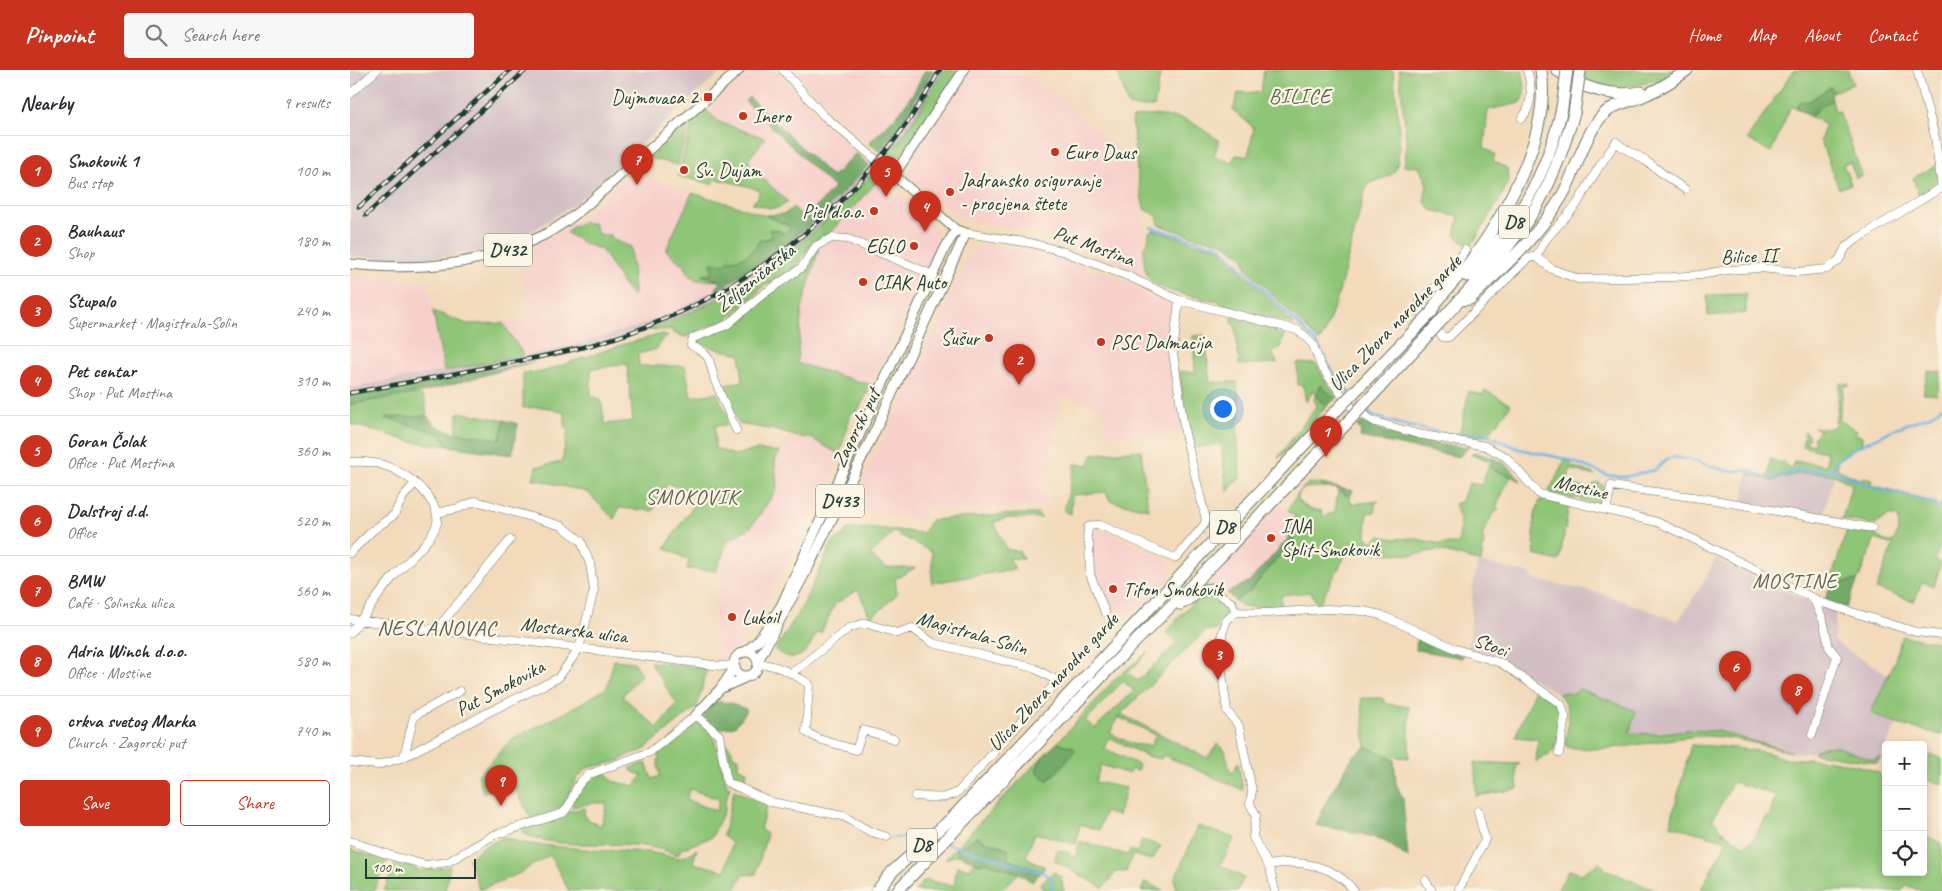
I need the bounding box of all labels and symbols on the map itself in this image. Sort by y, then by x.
district label: BILICE [1269,83,1333,109]
place label: Dujmovaca 2 [611,85,700,110]
marker: Dujmovaca 2 [702,91,714,103]
place label: Inero [753,104,793,129]
marker: Inero [737,110,749,122]
place label: Euro Daus [1065,140,1138,165]
pin: 7 [621,144,653,185]
marker: Euro Daus [1049,146,1061,158]
pin: 5 [870,156,902,197]
place label: Sv. Dujam [694,158,763,183]
marker: Sv. Dujam [678,164,690,176]
place label: Jadransko osiguranje - procjena štete [959,168,1102,216]
marker: Jadransko osiguranje - procjena štete [944,186,956,198]
pin: 4 [909,191,941,232]
place label: Piel d.o.o. [802,199,864,224]
marker: Piel d.o.o. [868,205,880,217]
road number: D8 [1499,206,1529,238]
street label: Put Mostina [1050,220,1139,273]
road number: D432 [484,234,532,266]
place label: EGLO [866,234,906,259]
street label: Željezničarska [710,237,801,318]
marker: EGLO [908,240,920,252]
street label: Bilice II [1720,242,1782,269]
street label: Ulica Zbora narodne garde [1323,248,1468,397]
place label: CIAK Auto [873,270,948,295]
marker: CIAK Auto [857,276,869,288]
place label: Šušur [940,326,981,351]
place label: PSC Dalmacija [1111,330,1213,355]
marker: Šušur [983,332,995,344]
marker: PSC Dalmacija [1095,336,1107,348]
pin: 2 [1003,344,1035,385]
street label: Zagorski put [826,382,887,471]
your location [1210,396,1236,422]
pin: 1 [1310,416,1342,457]
street label: Mostine [1552,469,1612,506]
district label: SMOKOVIK [645,484,742,510]
road number: D433 [816,484,864,518]
road number: D8 [1210,511,1240,544]
place label: INA Split-Smokovik [1281,514,1381,562]
marker: INA Split-Smokovik [1265,532,1277,544]
district label: MOSTINE [1752,568,1839,594]
place label: Tifon Smokovik [1123,577,1225,602]
marker: Tifon Smokovik [1107,583,1119,595]
place label: Lukoil [742,605,782,630]
street label: Magistrala-Solin [914,605,1031,661]
street label: Ulica Zbora narodne garde [982,606,1125,756]
street label: Mostarska ulica [519,611,630,649]
marker: Lukoil [726,611,738,623]
district label: NESLANOVAC [377,614,499,642]
street label: Stoci [1470,627,1514,664]
pin: 3 [1202,639,1234,680]
pin: 6 [1719,651,1751,692]
street label: Put Smokovika [451,653,550,722]
pin: 8 [1781,674,1813,715]
pin: 9 [485,765,517,806]
road number: D8 [907,828,937,862]
scale bar [365,856,476,879]

